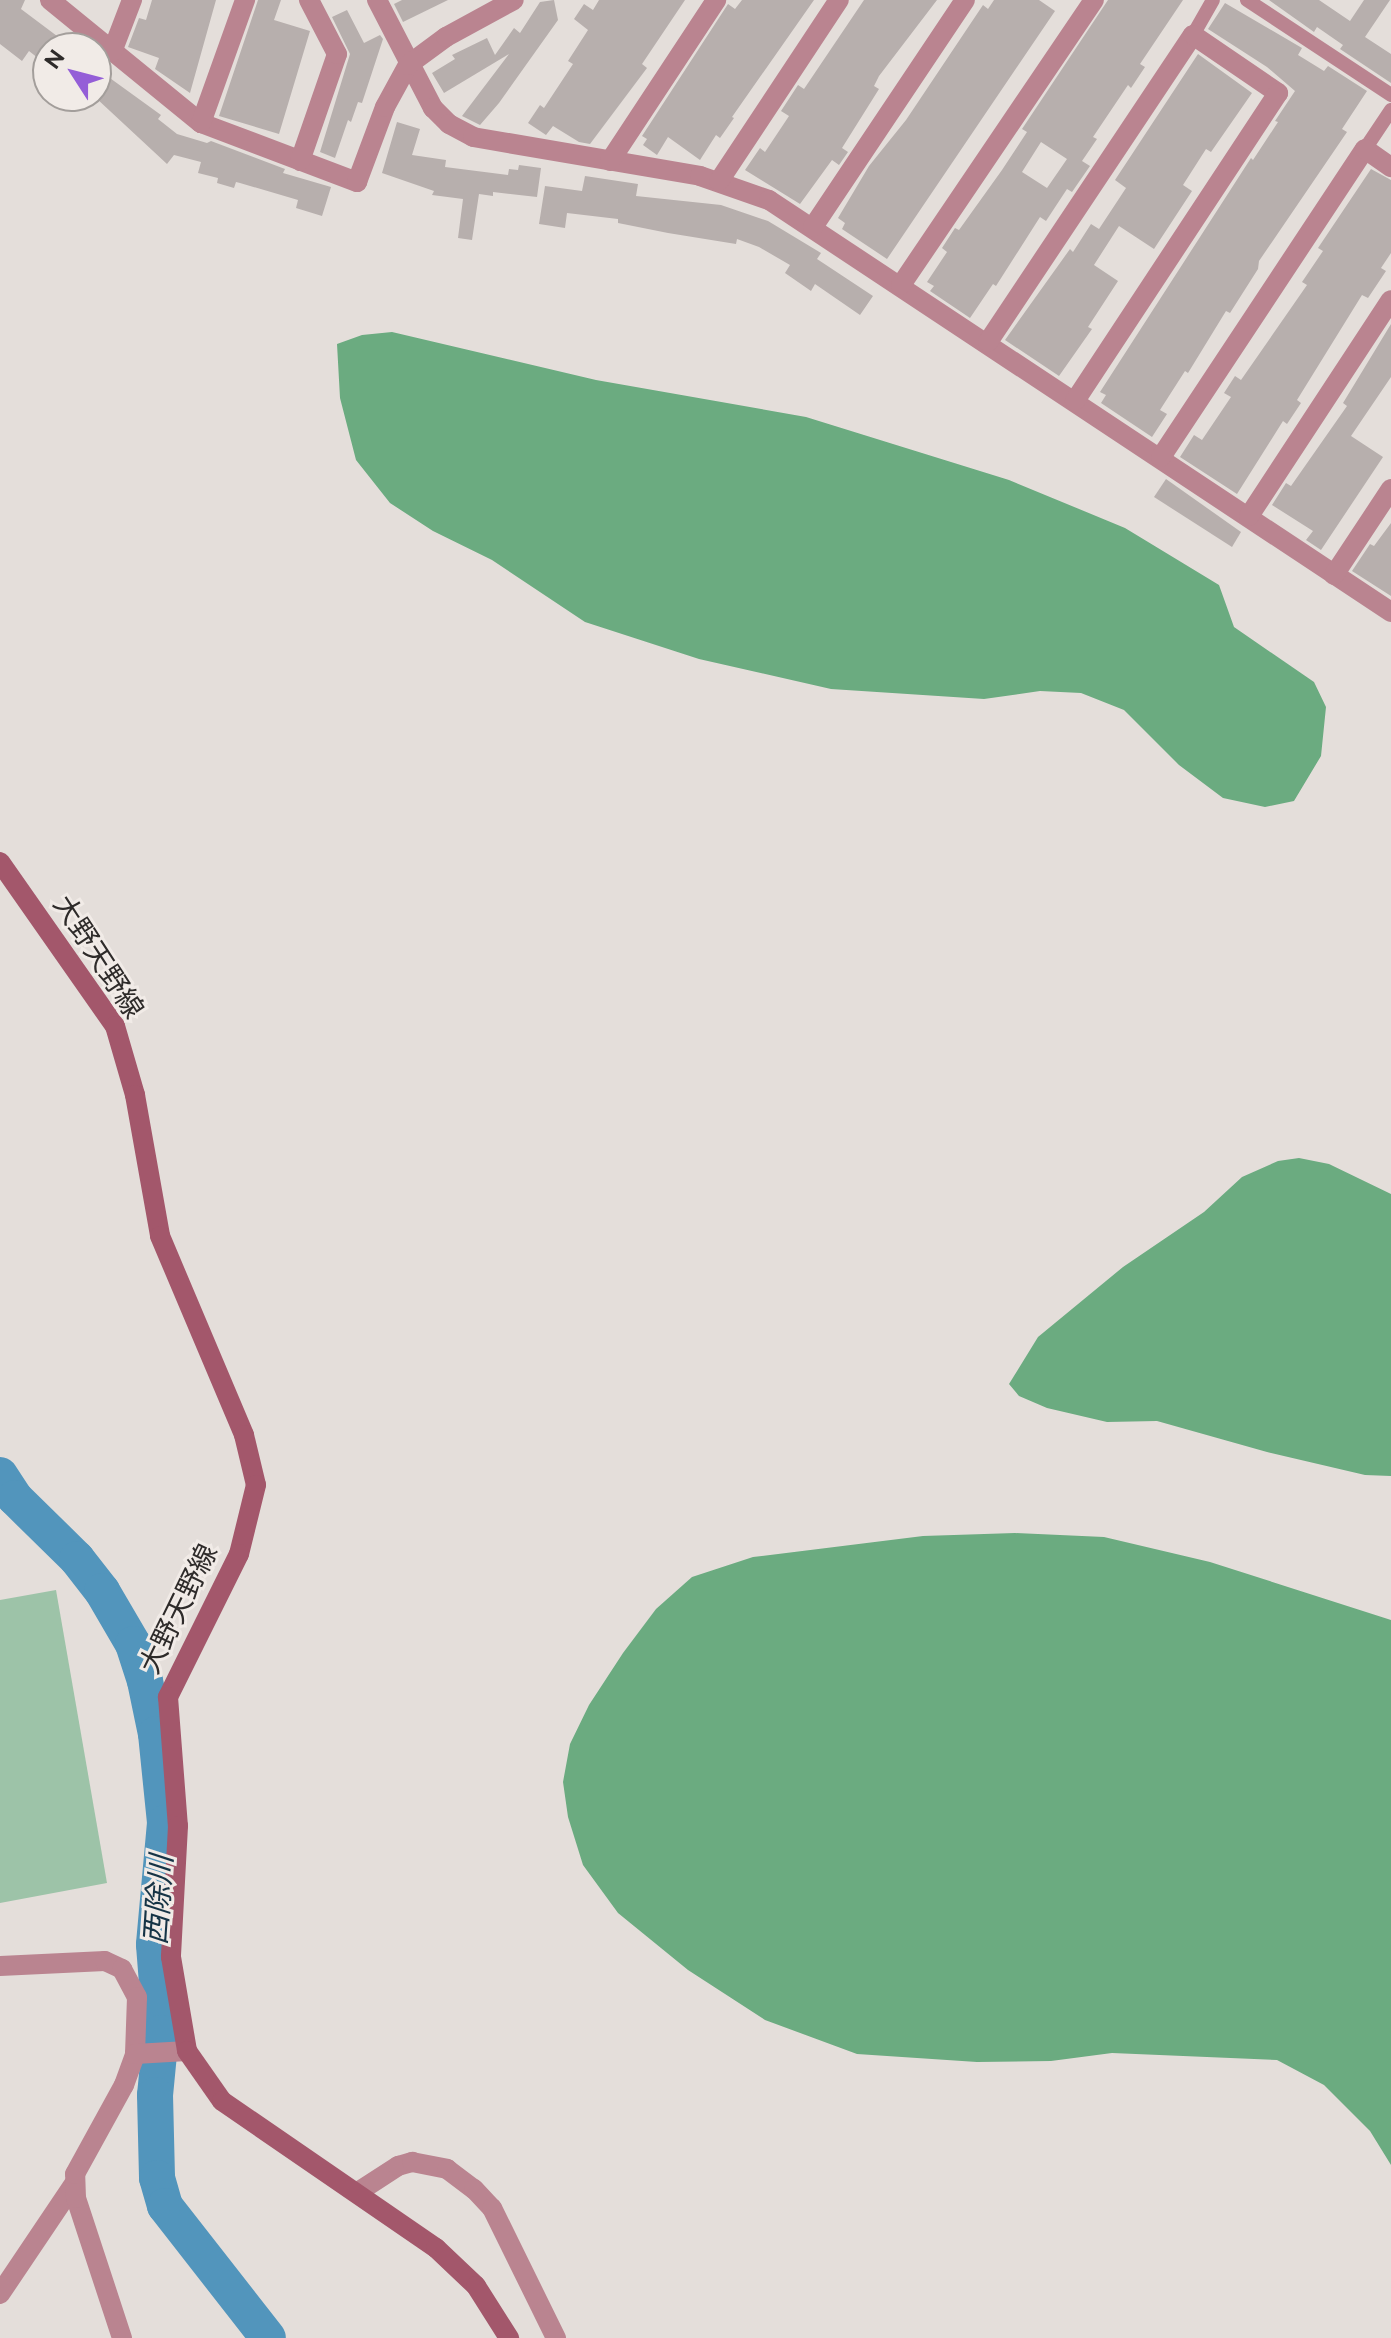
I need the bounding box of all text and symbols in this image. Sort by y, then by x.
north arrow [32,32,112,112]
text: N [39,45,70,74]
street label: 大野天野線 [46,889,150,1025]
street label: 大野天野線 [133,1539,225,1679]
water label: 西除川 [138,1854,180,1946]

